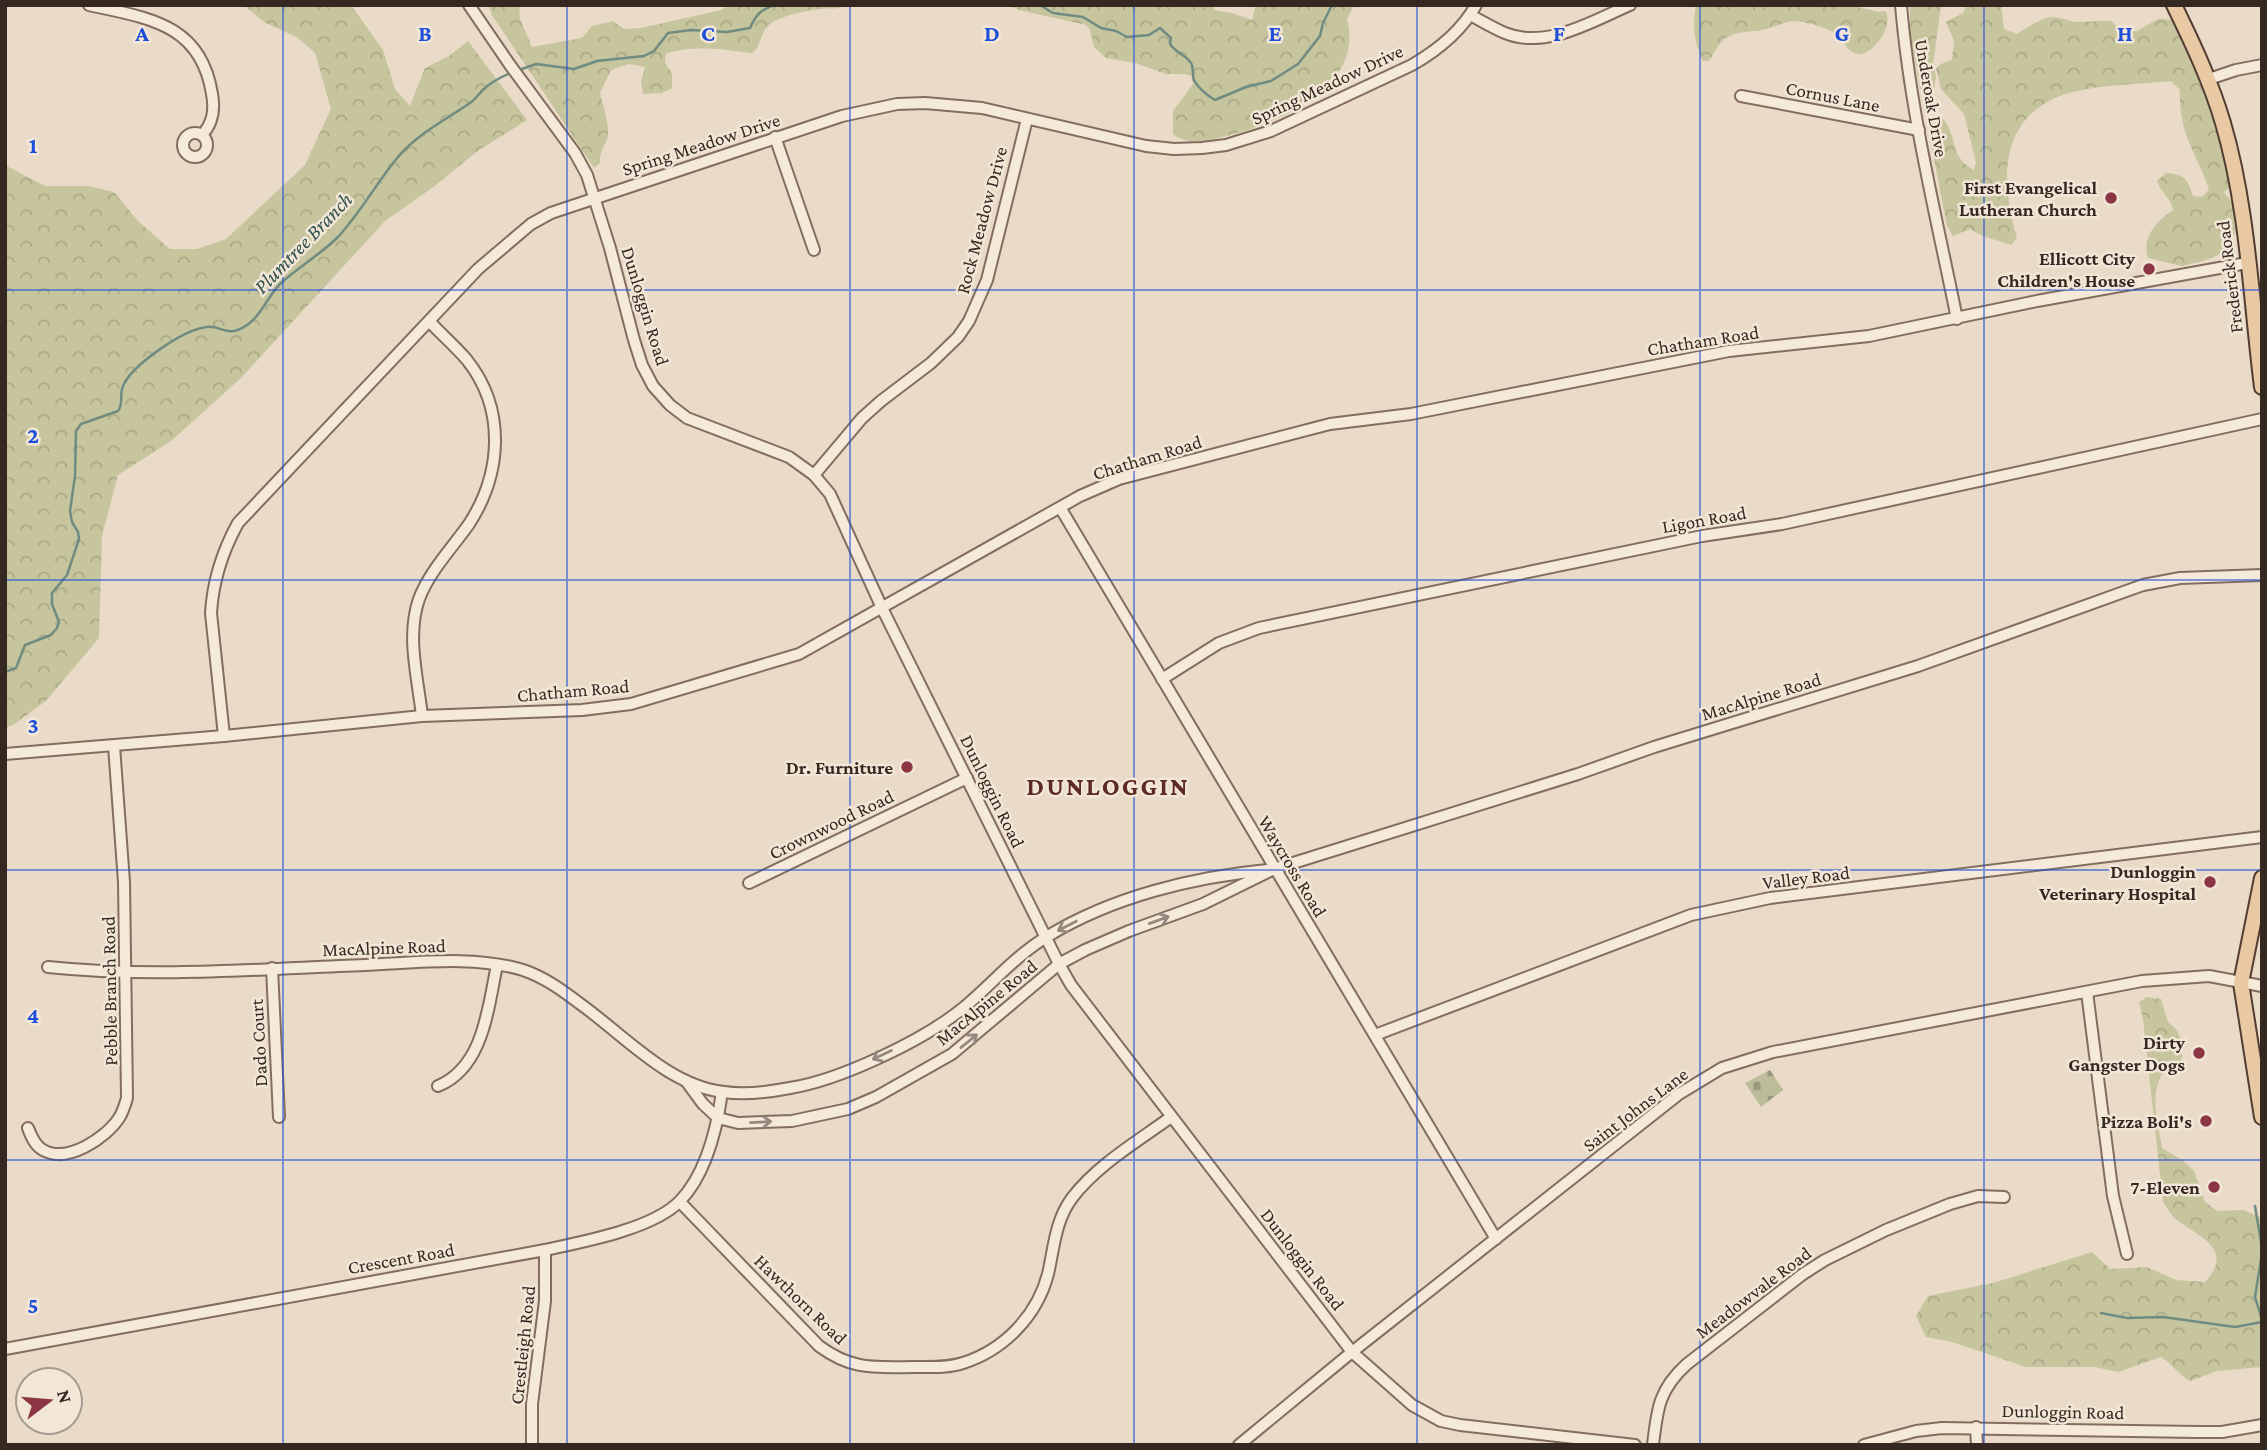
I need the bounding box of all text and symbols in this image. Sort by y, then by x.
text: A [134,20,149,46]
text: B [418,20,432,46]
text: C [701,20,715,46]
text: D [984,20,1000,46]
text: E [1268,20,1282,46]
text: F [1553,20,1565,46]
text: G [1835,20,1850,46]
text: H [2117,20,2133,46]
street label: Underoak Drive [1911,37,1952,159]
street label: Spring Meadow Drive [1248,40,1406,129]
street label: Cornus Lane [1784,77,1882,116]
street label: Spring Meadow Drive [620,109,783,180]
text: 1 [29,132,38,158]
street label: Rock Meadow Drive [952,144,1011,296]
place label: First Evangelical Lutheran Church [1959,177,2097,220]
water label: Plumtree Branch [249,188,357,298]
marker: First Evangelical Lutheran Church [2103,190,2119,206]
street label: Frederick Road [2212,220,2247,334]
street label: Dunloggin Road [618,244,674,368]
place label: Ellicott City Children's House [1997,248,2136,291]
marker: Ellicott City Children's House [2141,261,2157,277]
street label: Chatham Road [1646,321,1760,360]
text: 2 [27,422,39,448]
street label: Chatham Road [1090,431,1204,484]
street label: Ligon Road [1660,502,1748,537]
street label: MacAlpine Road [1699,668,1823,725]
street label: Chatham Road [516,675,630,706]
text: 3 [27,712,39,738]
street label: Dunloggin Road [956,731,1029,851]
place label: Dr. Furniture [786,757,893,778]
marker: Dr. Furniture [899,759,915,775]
district label: DUNLOGGIN [1026,772,1190,801]
street label: Crownwood Road [766,785,897,864]
street label: Waycross Road [1254,812,1331,921]
place label: Dunloggin Veterinary Hospital [2038,861,2196,904]
street label: Valley Road [1761,862,1851,893]
marker: Dunloggin Veterinary Hospital [2202,874,2218,890]
one-way arrow [1147,913,1169,926]
street label: Pebble Branch Road [98,916,121,1066]
one-way arrow [1057,919,1078,933]
street label: MacAlpine Road [322,935,446,960]
street label: MacAlpine Road [932,955,1041,1050]
street label: Dado Court [246,998,271,1088]
text: 4 [27,1002,39,1028]
place label: Dirty Gangster Dogs [2068,1032,2186,1075]
one-way arrow [959,1033,978,1048]
marker: Dirty Gangster Dogs [2191,1045,2207,1061]
one-way arrow [872,1048,893,1062]
street label: Saint Johns Lane [1579,1063,1692,1156]
place label: Pizza Boli's [2101,1111,2192,1132]
marker: Pizza Boli's [2198,1113,2214,1129]
one-way arrow [749,1116,772,1129]
place label: 7-Eleven [2130,1177,2200,1198]
marker: 7-Eleven [2206,1179,2222,1195]
street label: Dunloggin Road [1256,1204,1349,1314]
street label: Crescent Road [346,1239,456,1278]
street label: Meadowvale Road [1691,1242,1815,1343]
street label: Hawthorn Road [750,1250,851,1349]
street label: Crestleigh Road [506,1285,539,1406]
text: 5 [27,1292,39,1318]
north arrow [14,1366,84,1436]
text: N [53,1387,77,1406]
street label: Dunloggin Road [2001,1400,2125,1423]

